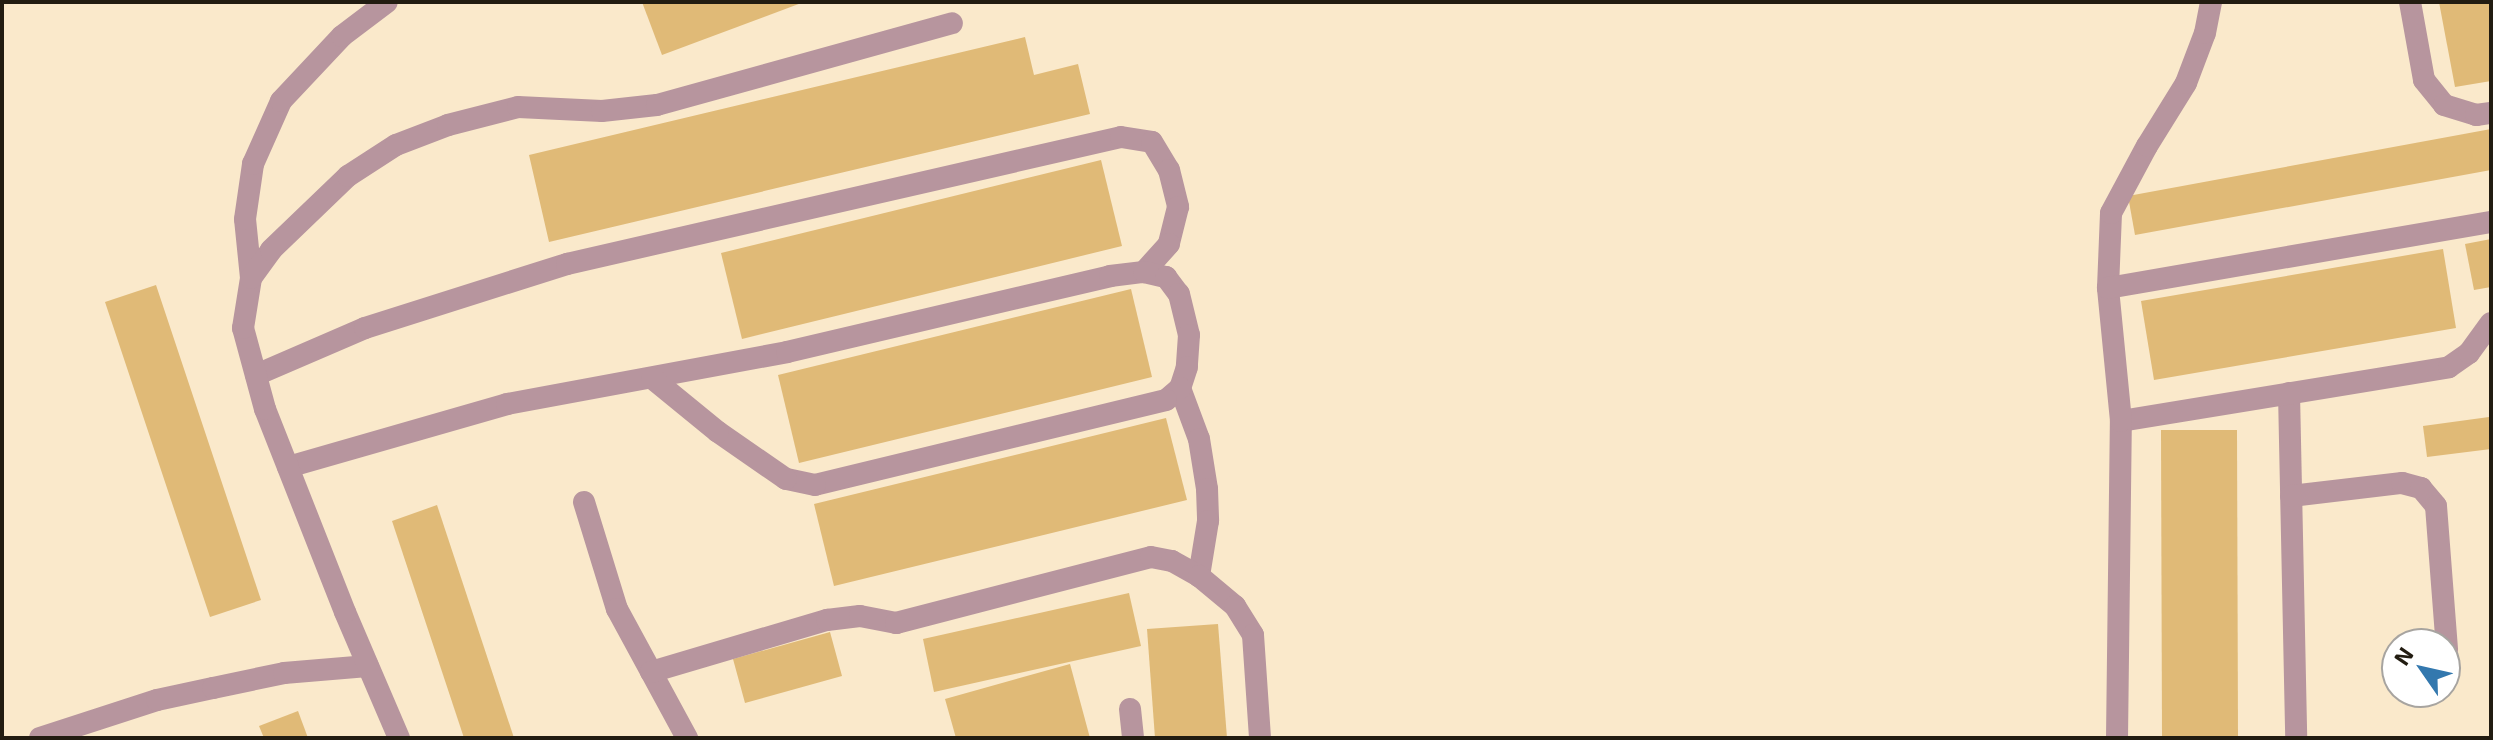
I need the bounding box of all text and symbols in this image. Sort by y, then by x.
north arrow [2381,628,2461,708]
text: N [2388,642,2418,670]

